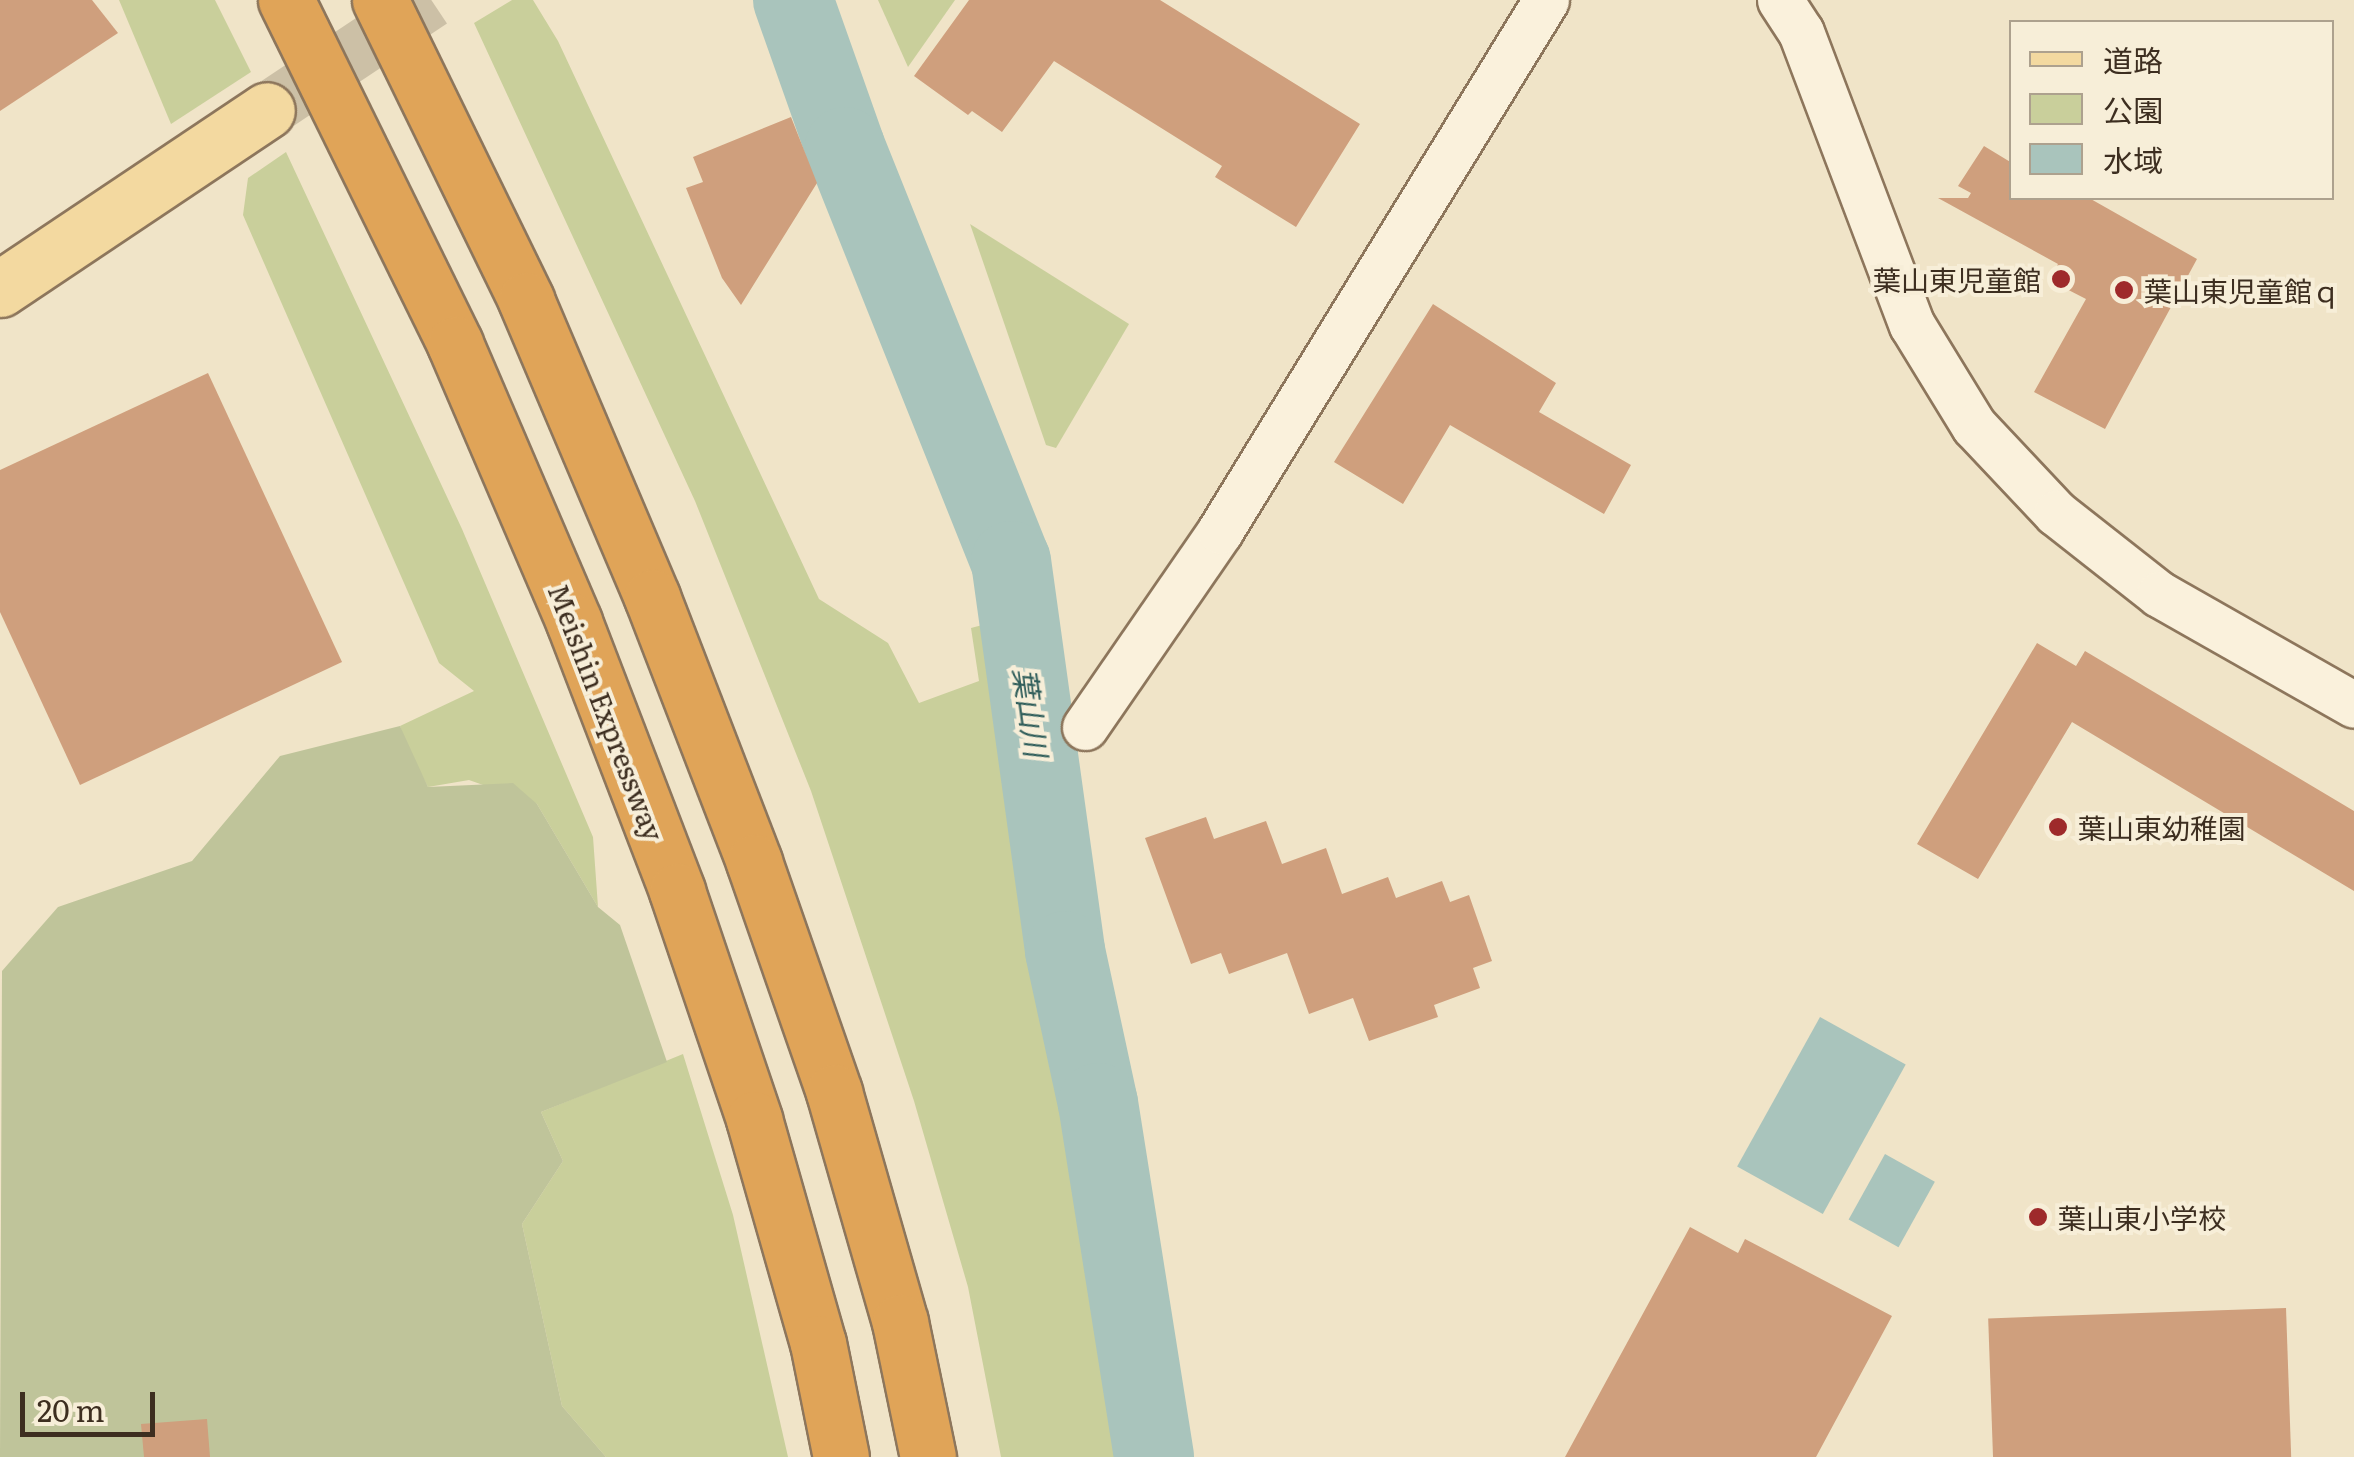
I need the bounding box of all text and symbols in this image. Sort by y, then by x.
legend [2009,20,2334,200]
text: 道路 [2103,37,2163,81]
text: 公園 [2103,87,2163,131]
text: 水域 [2103,137,2163,181]
place label: 葉山東児童館 [1873,262,2041,296]
marker: 葉山東児童館 [2050,268,2072,290]
place label: 葉山東児童館ｑ [2144,273,2340,307]
marker: 葉山東児童館ｑ [2113,279,2135,301]
street label: Meishin Expressway [542,579,672,845]
water label: 葉山川 [1008,665,1056,759]
place label: 葉山東幼稚園 [2078,810,2246,844]
marker: 葉山東幼稚園 [2047,816,2069,838]
place label: 葉山東小学校 [2058,1200,2226,1234]
marker: 葉山東小学校 [2027,1206,2049,1228]
scale bar [25,1372,160,1434]
text: 20 m [37,1387,105,1431]

